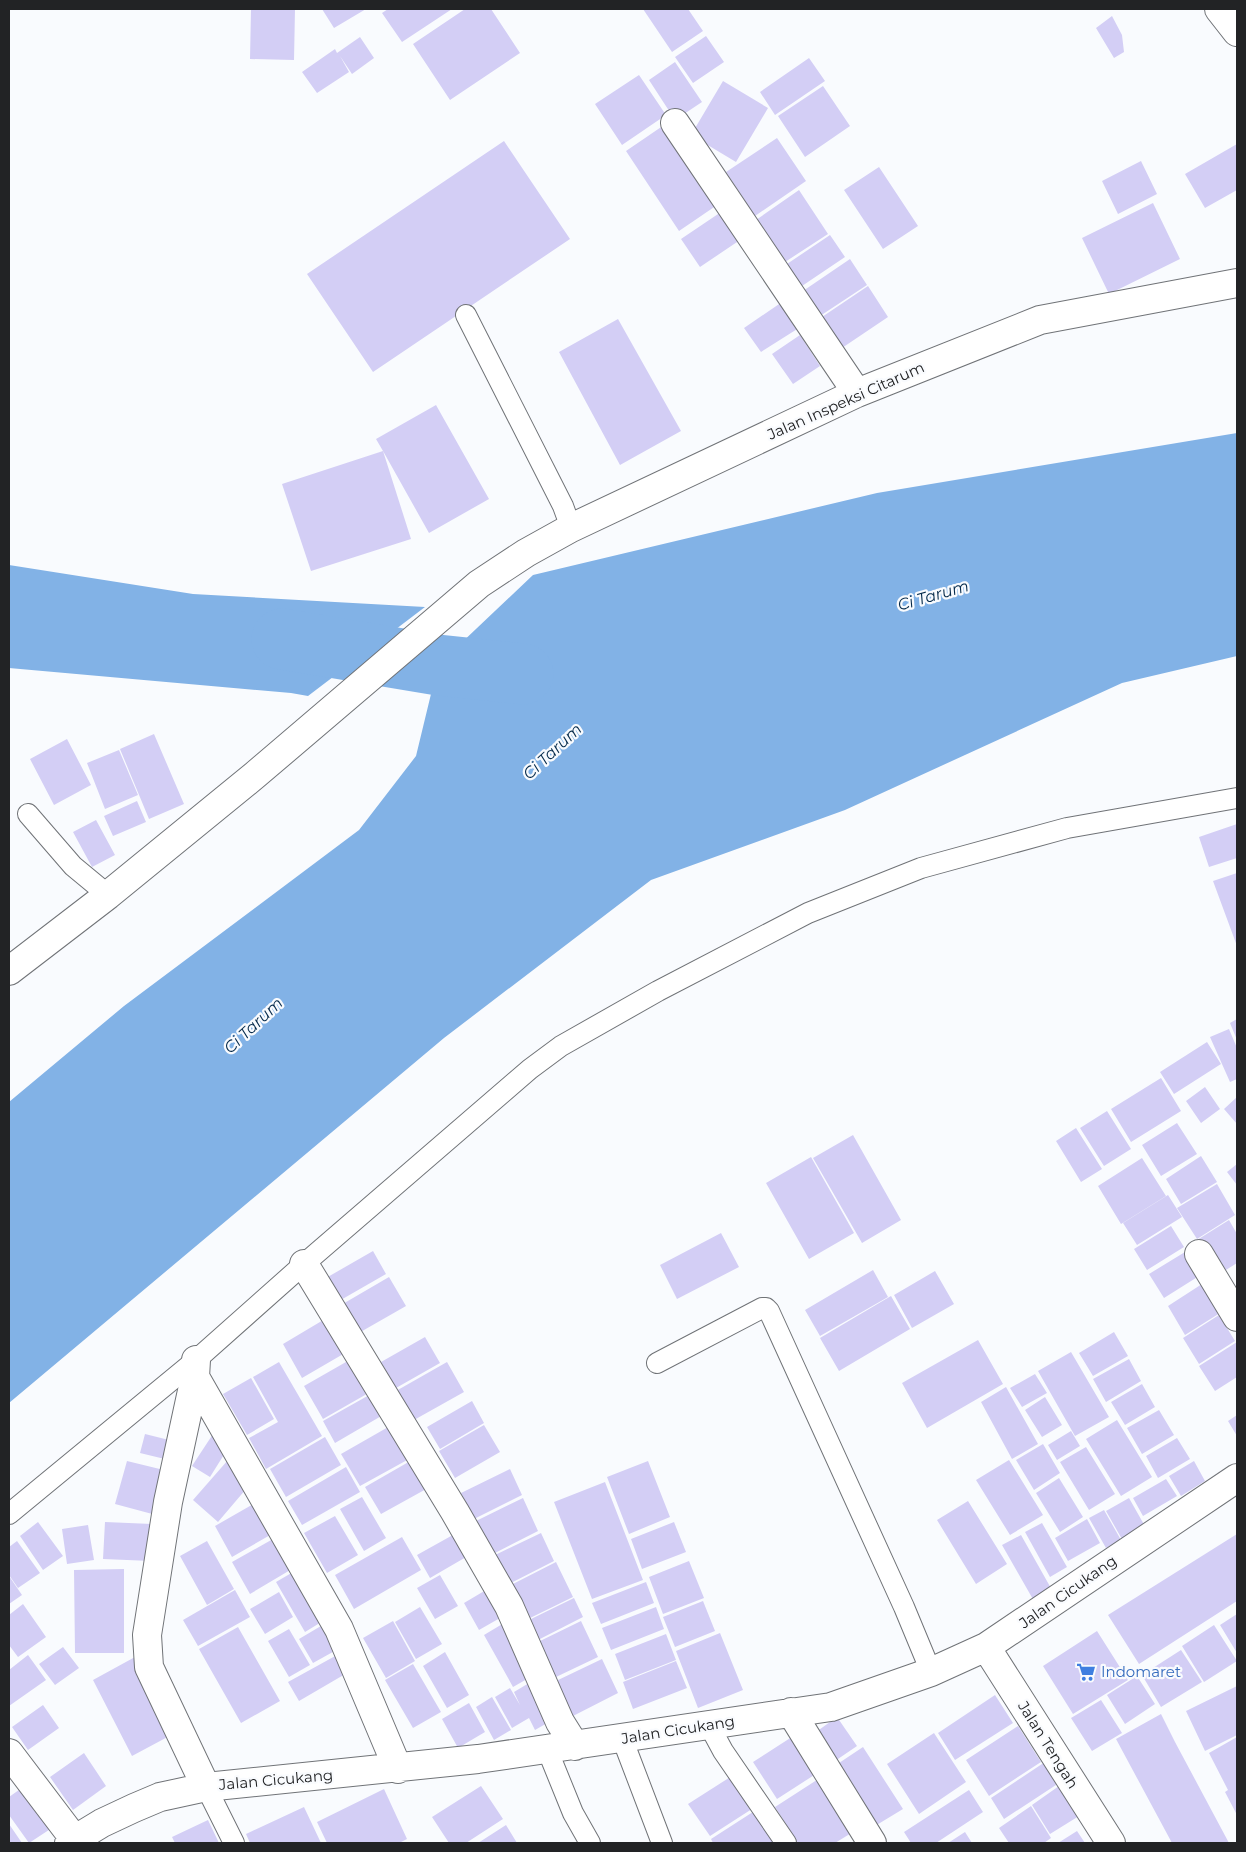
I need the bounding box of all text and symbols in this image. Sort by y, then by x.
street label: Jalan Inspeksi Citarum [763,357,927,444]
water label: Ci Tarum [895,576,971,615]
water label: Ci Tarum [519,719,586,783]
water label: Ci Tarum [220,993,287,1057]
street label: Jalan Cicukang [1015,1551,1120,1633]
supermarket icon: Indomaret [1075,1661,1097,1683]
place label: Indomaret [1101,1662,1181,1681]
street label: Jalan Tengah [1013,1697,1083,1792]
street label: Jalan Cicukang [619,1711,736,1748]
street label: Jalan Cicukang [217,1765,334,1794]

